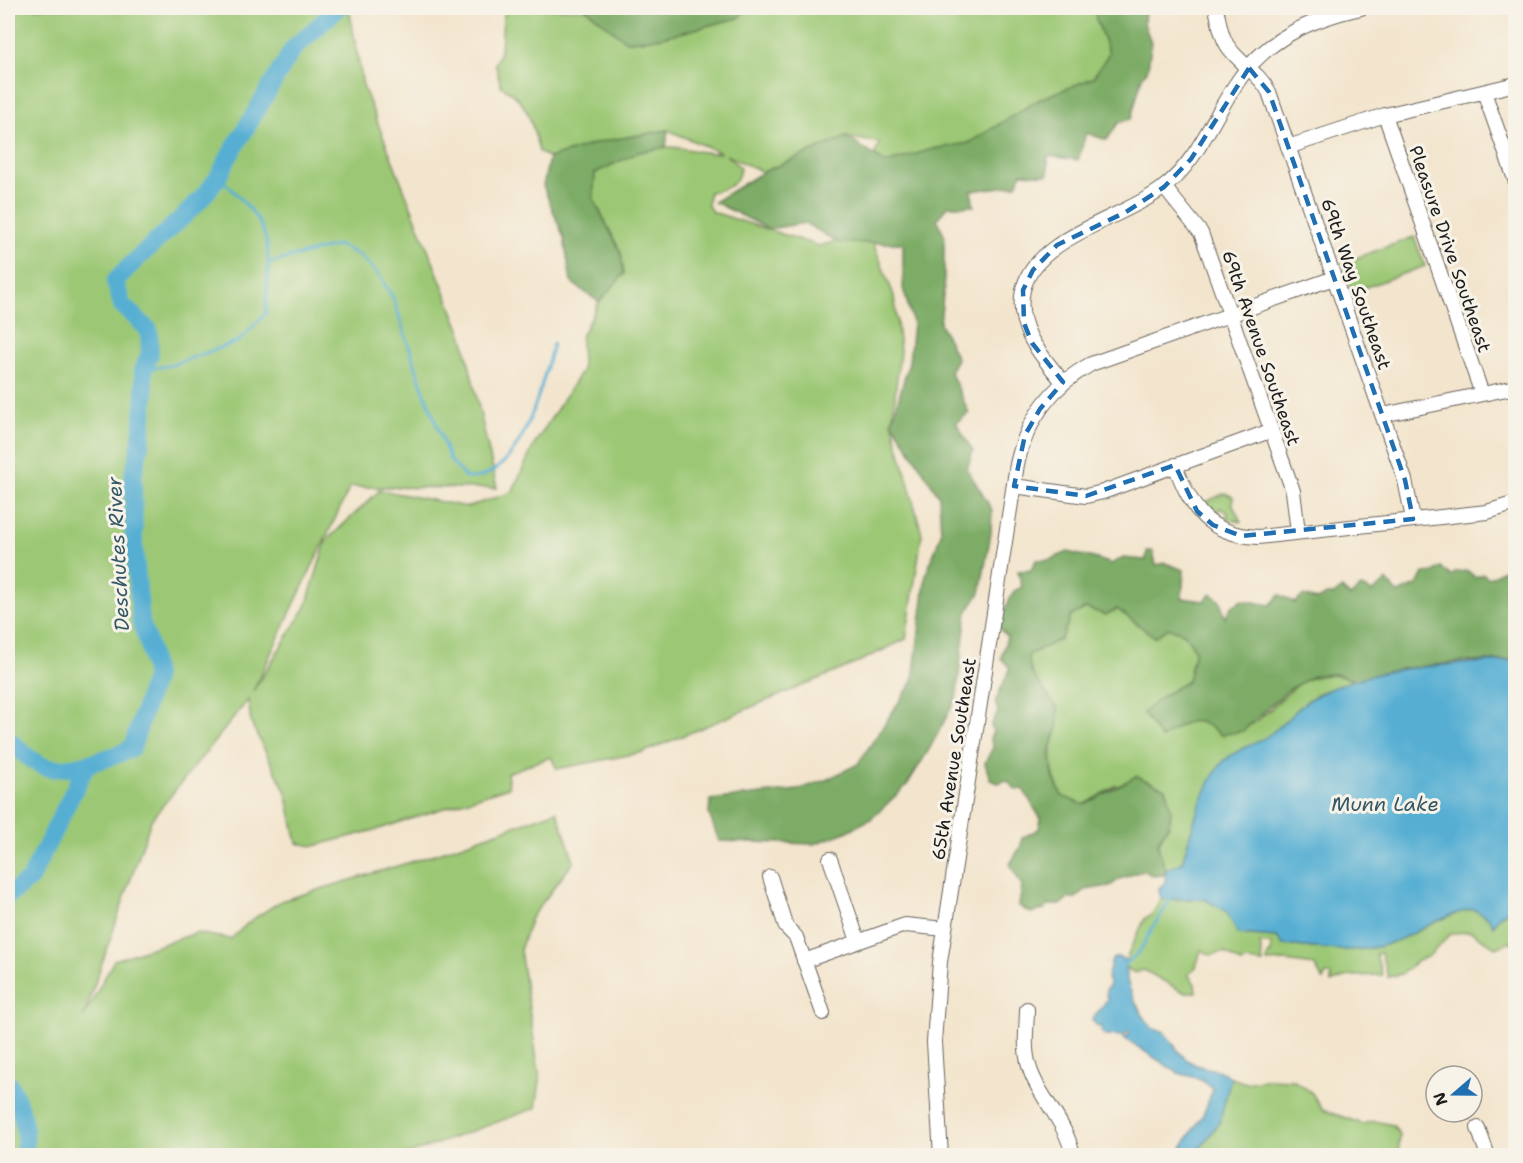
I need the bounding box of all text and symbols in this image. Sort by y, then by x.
street label: Pleasure Drive Southeast [1403,142,1497,356]
street label: 69th Way Southeast [1315,195,1397,373]
street label: 69th Avenue Southeast [1216,247,1306,449]
water label: Deschutes River [101,475,135,632]
street label: 65th Avenue Southeast [926,656,982,862]
water label: Munn Lake [1331,791,1439,817]
north arrow [1424,1064,1484,1124]
text: N [1428,1089,1452,1109]

